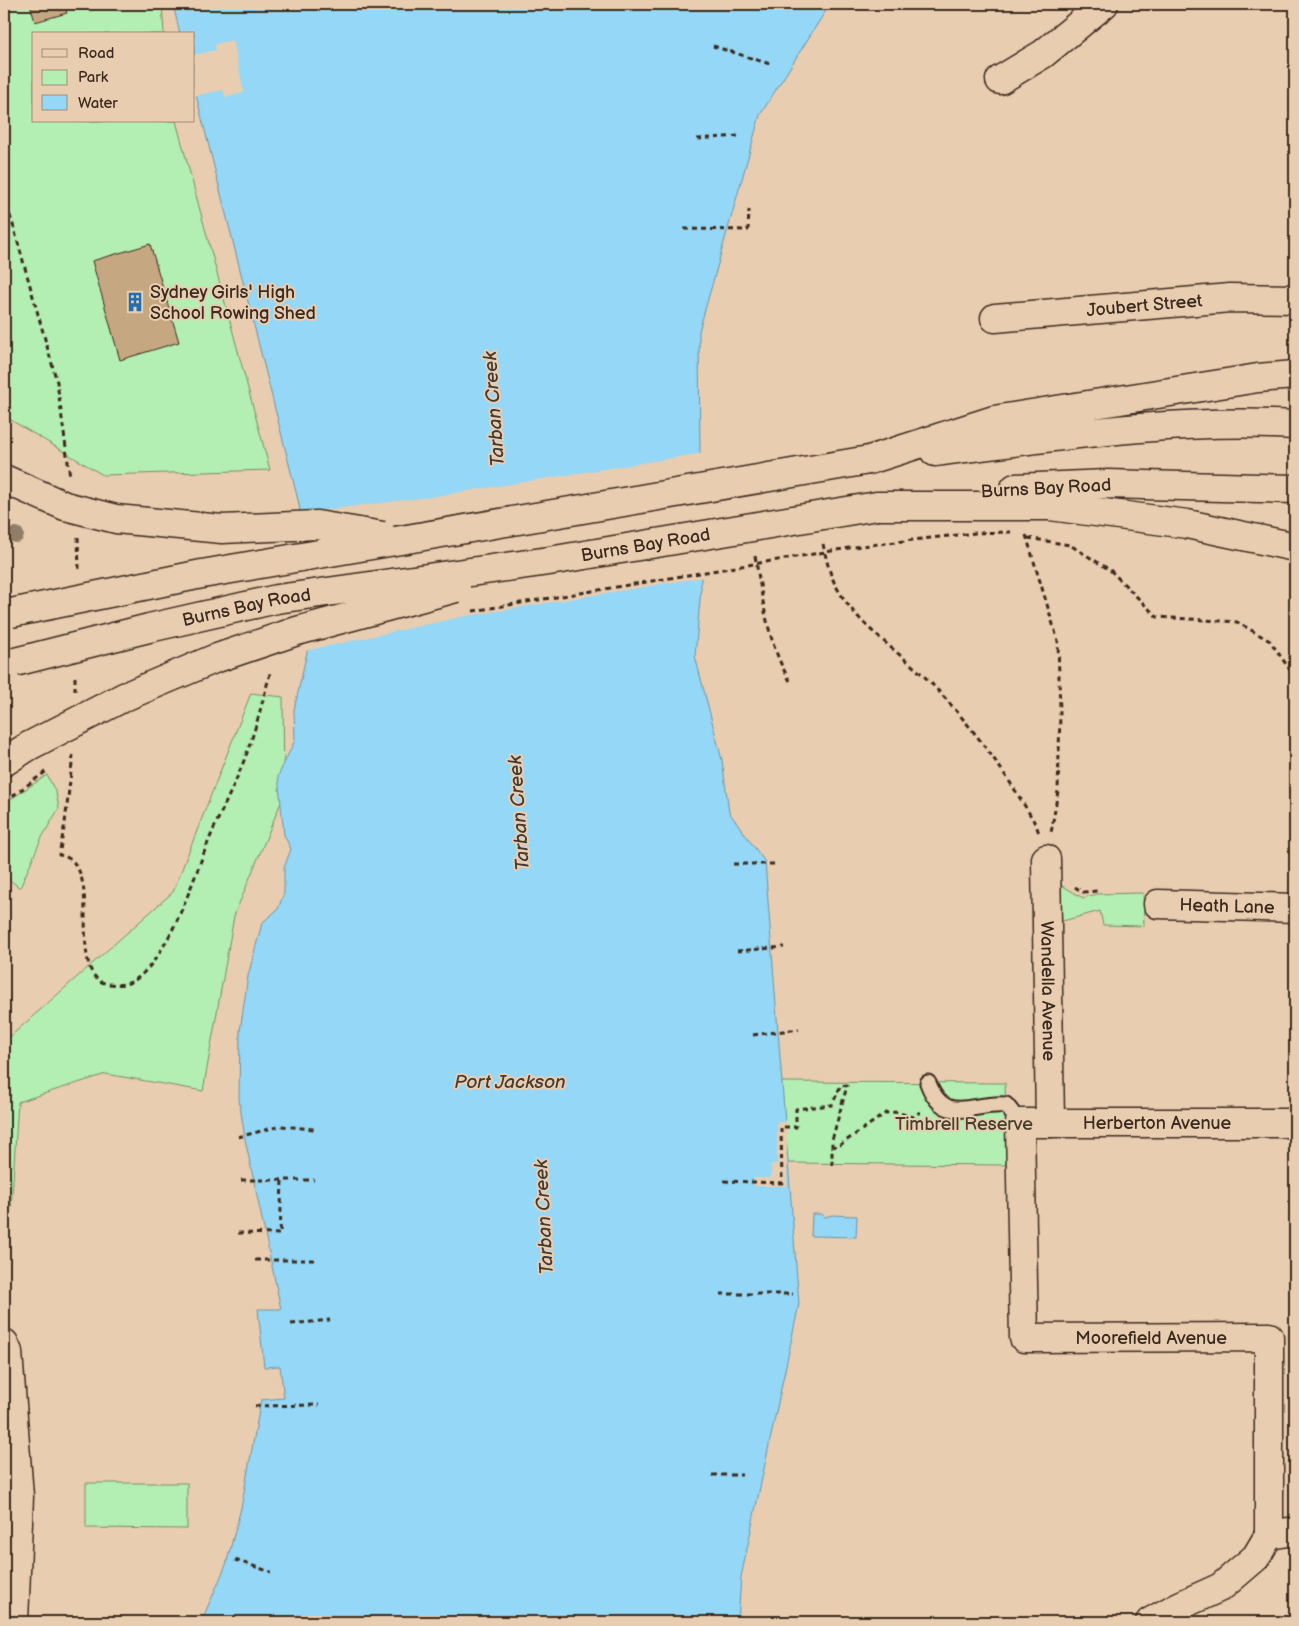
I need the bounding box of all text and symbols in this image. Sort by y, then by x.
legend [32,32,195,122]
text: Road [78,44,114,63]
text: Park [78,68,109,87]
text: Water [78,94,118,113]
place label: Sydney Girls' High School Rowing Shed [150,282,316,324]
street label: Joubert Street [1086,290,1204,321]
building icon: Sydney Girls' High School Rowing Shed [124,291,146,313]
water label: Tarban Creek [479,350,510,467]
street label: Burns Bay Road [980,475,1112,502]
street label: Burns Bay Road [579,524,712,566]
street label: Burns Bay Road [180,584,312,631]
water label: Tarban Creek [504,754,535,871]
street label: Heath Lane [1179,895,1275,918]
street label: Wandella Avenue [1036,921,1059,1062]
water label: Port Jackson [454,1071,566,1094]
street label: Herberton Avenue [1083,1113,1232,1134]
park label: Timbrell Reserve [895,1114,1033,1135]
water label: Tarban Creek [530,1158,559,1275]
street label: Moorefield Avenue [1075,1328,1227,1349]

